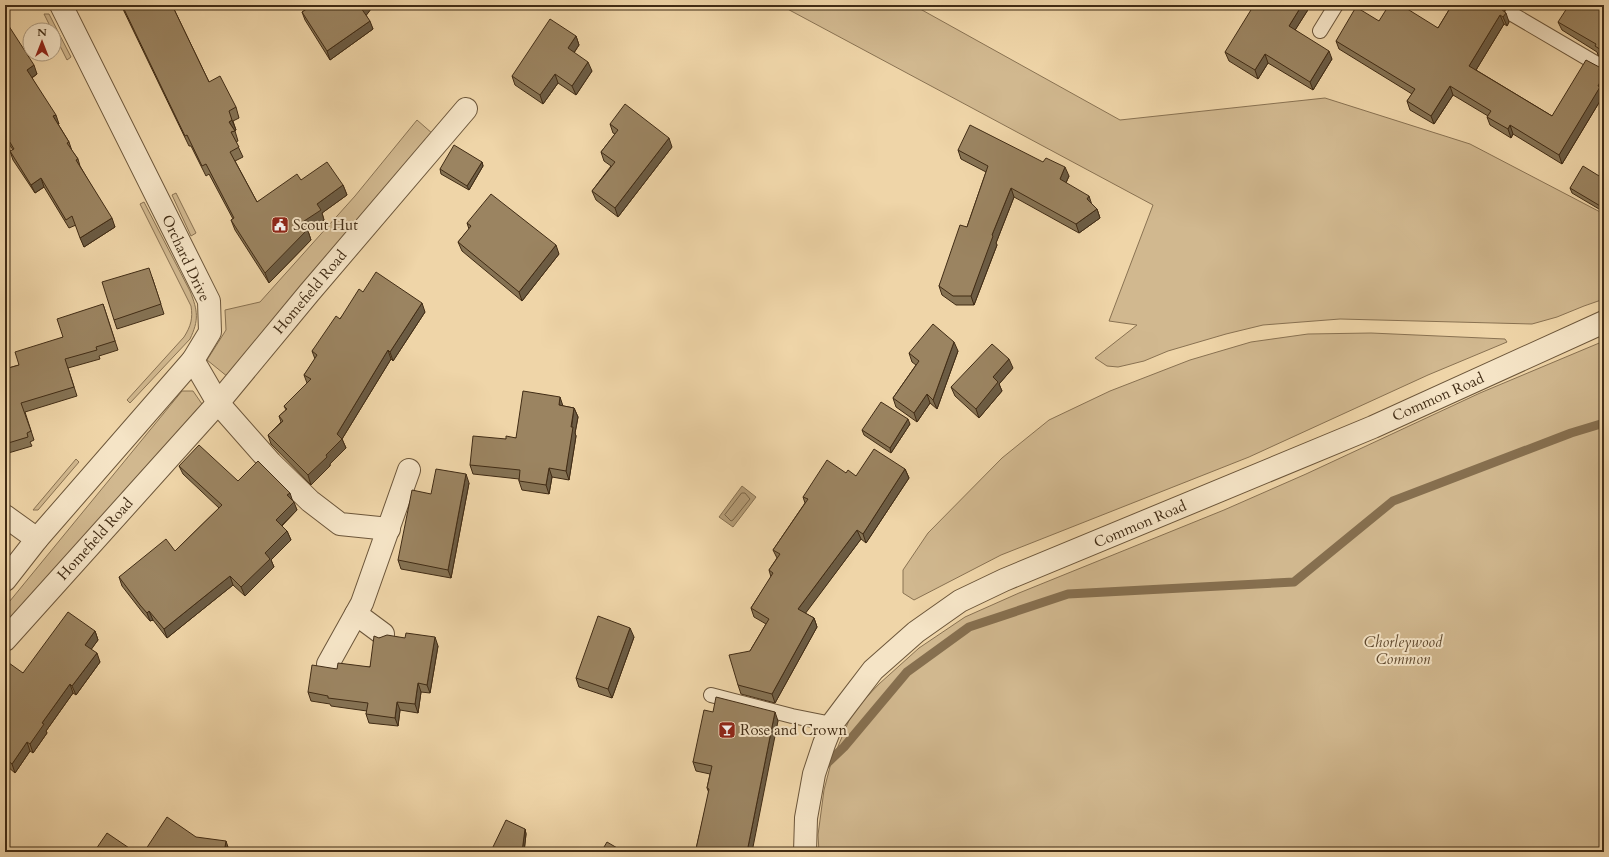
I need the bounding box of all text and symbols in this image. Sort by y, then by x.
north arrow [22,22,62,62]
text: N [37,25,47,40]
street label: Orchard Drive [157,211,215,305]
public building icon: Scout Hut [270,215,290,235]
place label: Scout Hut [293,215,358,235]
street label: Homefield Road [269,246,351,338]
street label: Common Road [1389,368,1487,426]
street label: Homefield Road [53,494,137,584]
street label: Common Road [1091,496,1189,552]
park label: Chorleywood Common [1364,632,1443,669]
bar icon: Rose and Crown [717,720,737,740]
place label: Rose and Crown [740,720,847,740]

